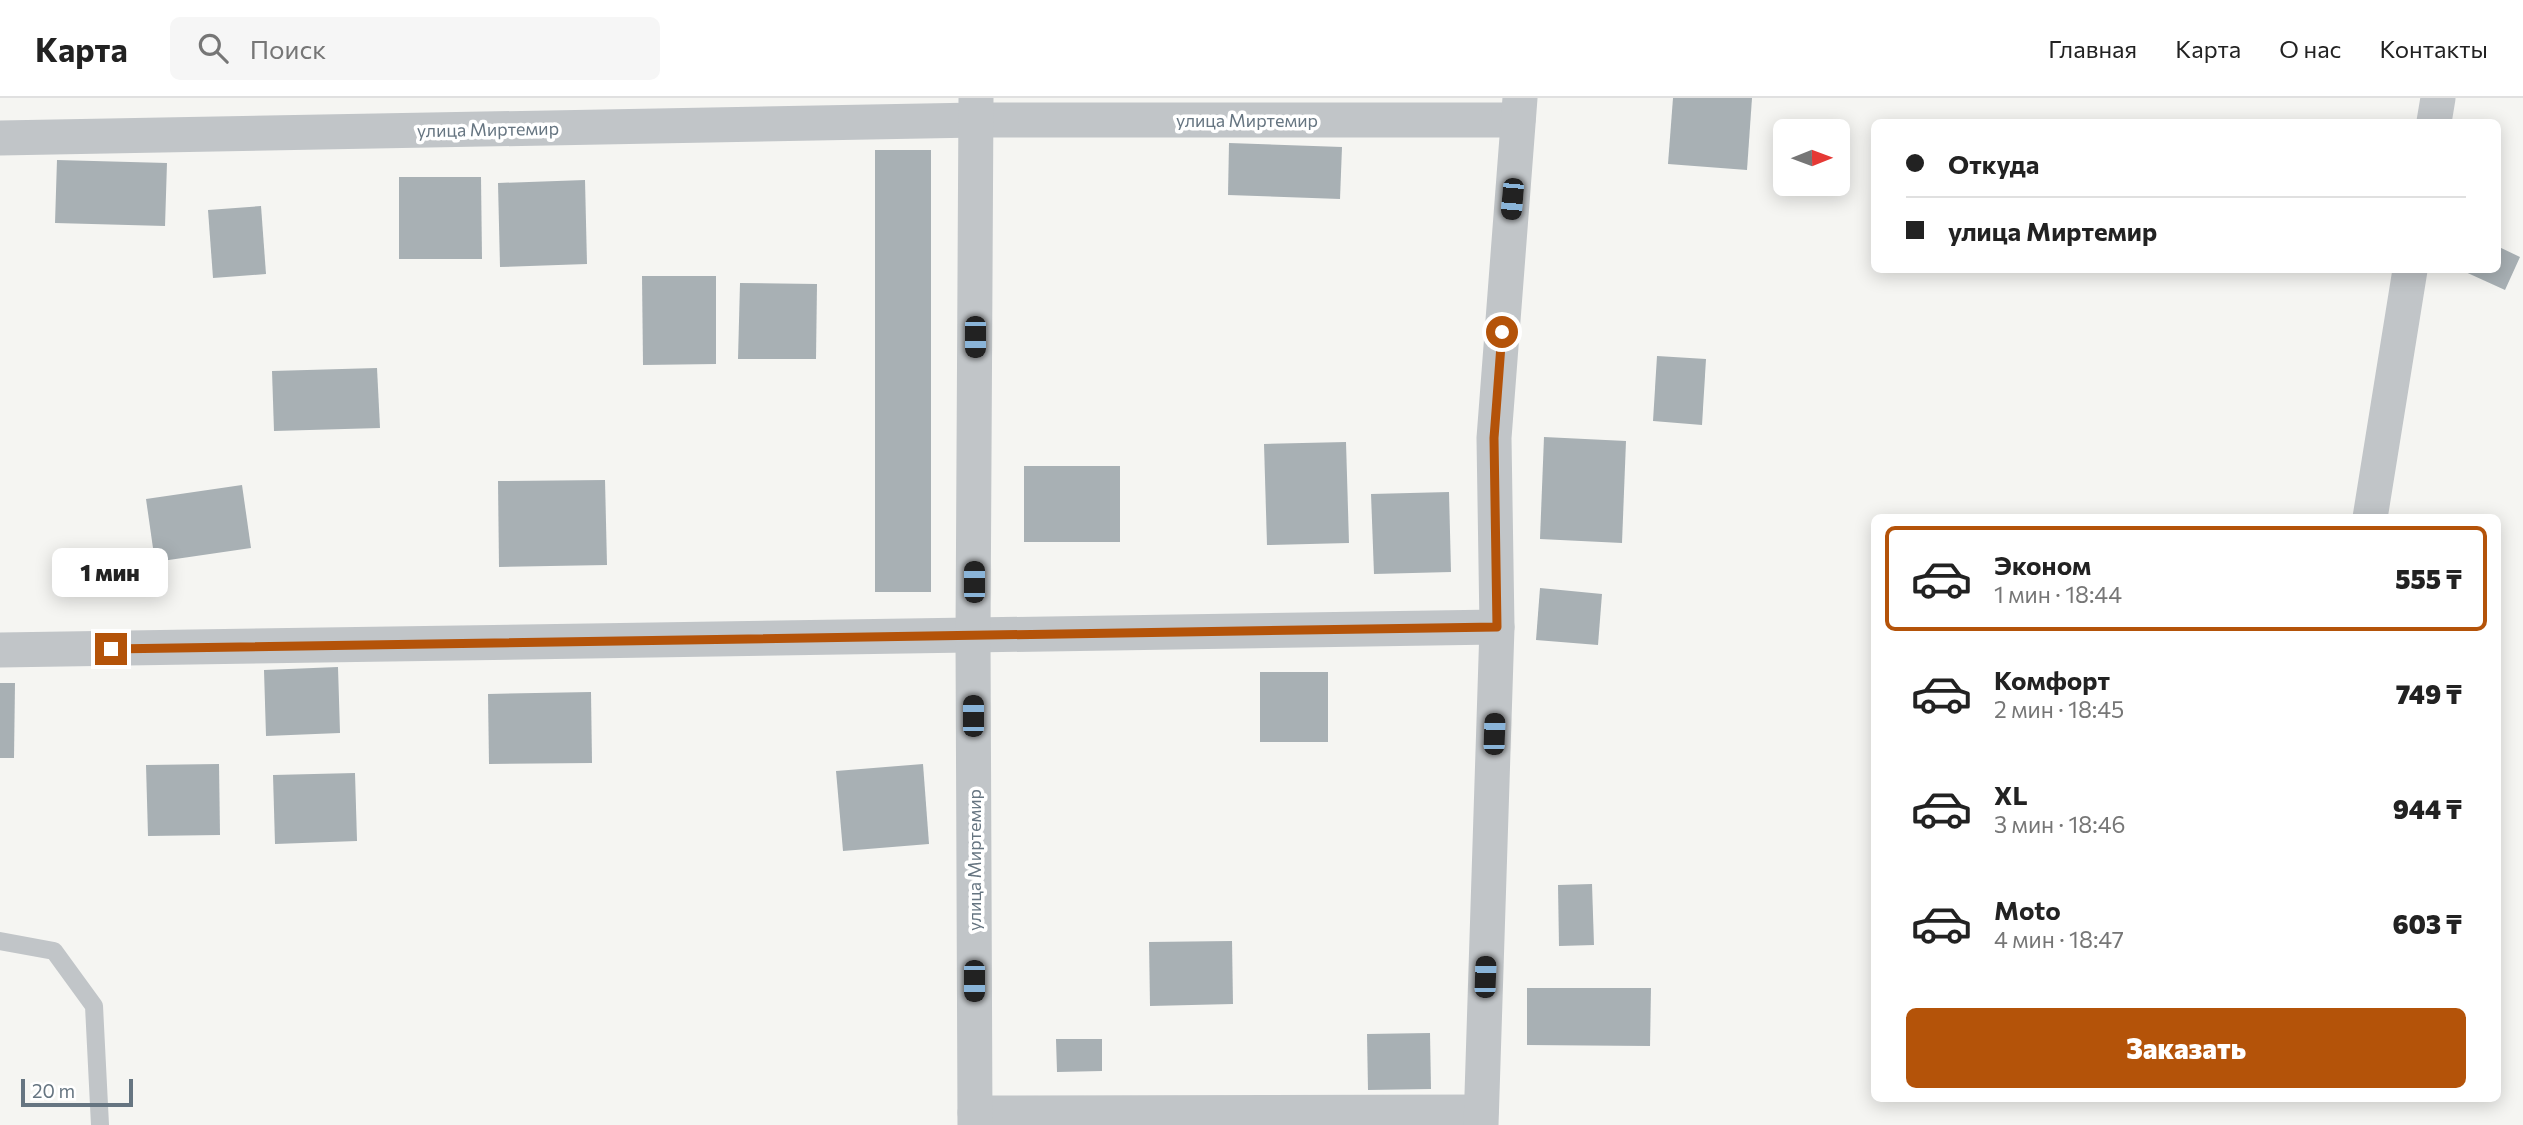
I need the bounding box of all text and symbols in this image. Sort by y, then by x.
search box [170,17,660,80]
text: Карта [35,28,128,69]
icon: search [194,29,232,67]
text: Поиск [250,33,326,64]
text: Главная [2048,34,2137,63]
text: Карта [2175,34,2241,63]
text: О нас [2279,34,2341,63]
text: Контакты [2379,34,2488,63]
street label: улица Миртемир [1176,109,1318,131]
street label: улица Миртемир [417,117,559,141]
north arrow [1773,119,1850,196]
map controls [1773,119,1850,196]
text: Откуда [1948,148,2039,179]
car [1500,177,1525,221]
text: улица Миртемир [1948,215,2157,246]
car [965,316,986,358]
route start [1486,316,1518,348]
callout: 1 мин [53,547,169,596]
icon: car [1910,547,1973,610]
text: Эконом [1994,549,2091,580]
text: 1 мин [80,558,140,586]
car [964,561,985,603]
text: 555 ₸ [2395,563,2462,594]
text: 1 мин · 18:44 [1994,580,2122,608]
route end [95,633,127,665]
icon: car [1910,662,1973,725]
text: Комфорт [1994,664,2110,695]
text: 749 ₸ [2396,678,2462,709]
car [963,695,984,737]
text: 2 мин · 18:45 [1994,695,2124,723]
car [1483,713,1506,755]
icon: car [1910,777,1973,840]
text: XL [1994,779,2028,810]
street label: улица Миртемир [963,789,985,931]
text: 944 ₸ [2393,793,2462,824]
text: 3 мин · 18:46 [1994,810,2125,838]
icon: car [1910,892,1973,955]
text: Moto [1994,894,2061,925]
text: 603 ₸ [2392,908,2462,939]
text: 4 мин · 18:47 [1994,925,2124,953]
car [1474,956,1497,998]
car [964,960,985,1002]
button: Заказать [1906,1008,2466,1088]
scale bar [21,1076,133,1108]
text: 20 m [32,1079,75,1102]

